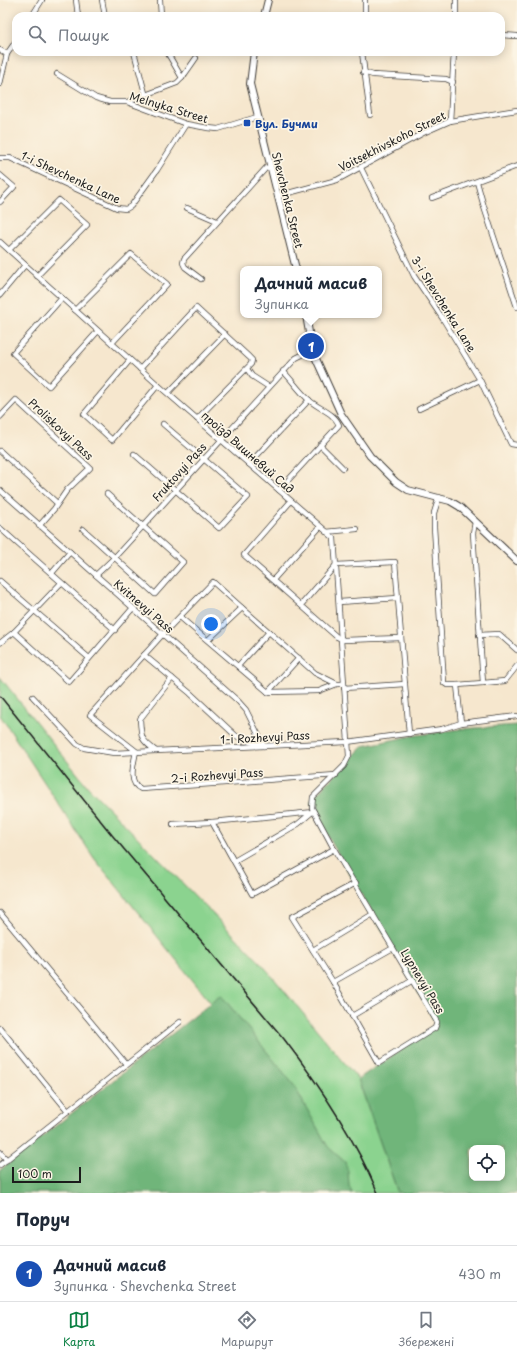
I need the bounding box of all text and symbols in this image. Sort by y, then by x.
search box [12,12,505,56]
icon: search [26,23,48,45]
text: Пошук [58,23,109,46]
street label: Melnyka Street [128,87,211,127]
street label: Voitsekhivskoho Street [335,106,449,175]
place label: Вул. Бучми [255,115,318,132]
marker: Вул. Бучми [242,118,252,128]
street label: 1-i Shevchenka Lane [18,146,124,208]
street label: Shevchenka Street [268,150,308,250]
street label: 3-i Shevchenka Lane [408,253,480,355]
popup [240,266,382,318]
text: Дачний масив [255,271,367,294]
text: Зупинка [255,294,309,313]
pin: 1 [298,331,324,361]
street label: Proliskovyi Pass [25,394,97,464]
street label: проїзд Вишневий Сад [198,407,298,497]
street label: Fruktovyi Pass [148,439,210,505]
street label: Kvitnevyi Pass [110,575,178,637]
your location [201,614,221,634]
street label: 1-i Rozhevyi Pass [220,726,310,748]
street label: 2-i Rozhevyi Pass [170,763,264,787]
street label: Lypnevyi Pass [397,945,449,1017]
map controls [469,1145,505,1181]
button: locate [469,1145,505,1181]
scale bar [12,1165,81,1184]
text: 100 m [18,1165,52,1182]
text: Поруч [16,1206,70,1232]
text: Дачний масив [54,1253,166,1276]
text: 1 [26,1264,32,1283]
text: 430 m [459,1264,501,1283]
text: Зупинка · Shevchenka Street [54,1276,236,1295]
tab: Карта [63,1309,95,1350]
tab: Маршрут [221,1309,273,1350]
tab: Збережені [399,1309,454,1350]

